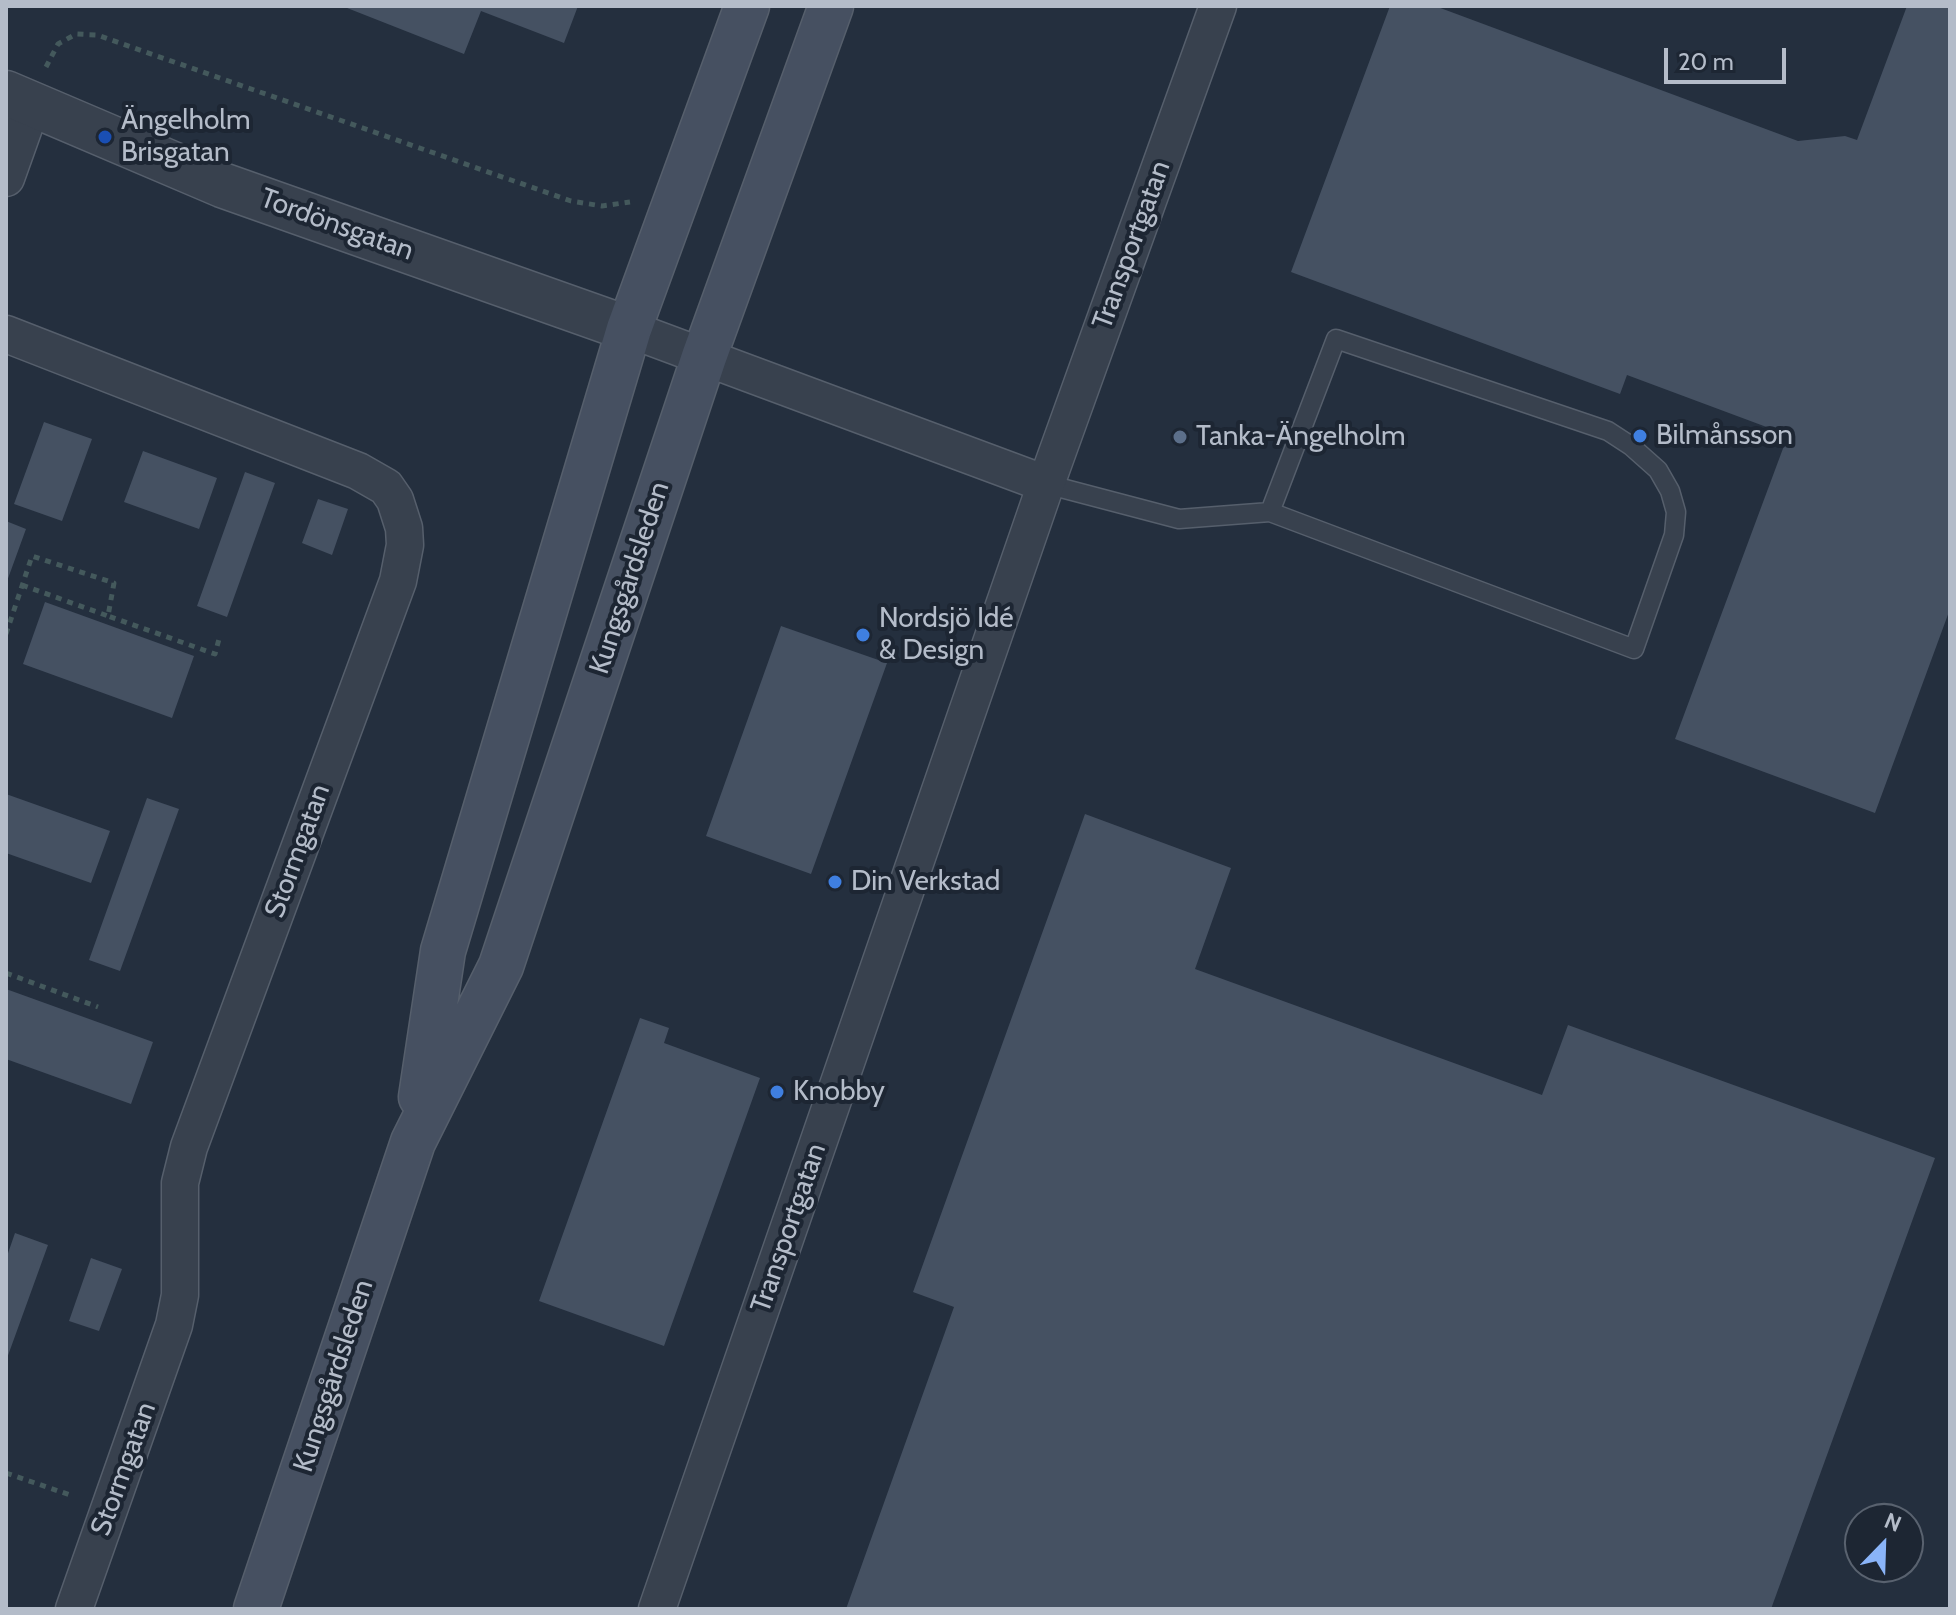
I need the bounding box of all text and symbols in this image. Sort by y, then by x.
scale bar [1668,32,1790,82]
text: 20 m [1678,47,1734,76]
place label: Ängelholm Brisgatan [121,104,251,170]
marker: Ängelholm Brisgatan [96,128,114,146]
street label: Transportgatan [1086,156,1178,334]
street label: Tordönsgatan [256,182,418,268]
place label: Bilmånsson [1656,419,1793,453]
place label: Tanka-Ängelholm [1196,420,1406,454]
marker: Bilmånsson [1631,427,1649,445]
marker: Tanka-Ängelholm [1171,428,1189,446]
street label: Kungsgårdsleden [583,478,677,678]
place label: Nordsjö Idé & Design [879,602,1014,668]
marker: Nordsjö Idé & Design [854,626,872,644]
street label: Stormgatan [258,780,338,922]
place label: Din Verkstad [851,865,1000,899]
marker: Din Verkstad [826,873,844,891]
place label: Knobby [793,1075,885,1109]
marker: Knobby [768,1083,786,1101]
street label: Transportgatan [744,1139,834,1317]
street label: Kungsgårdsleden [287,1276,381,1476]
street label: Stormgatan [84,1398,164,1540]
north arrow [1844,1503,1924,1583]
text: N [1880,1507,1905,1538]

